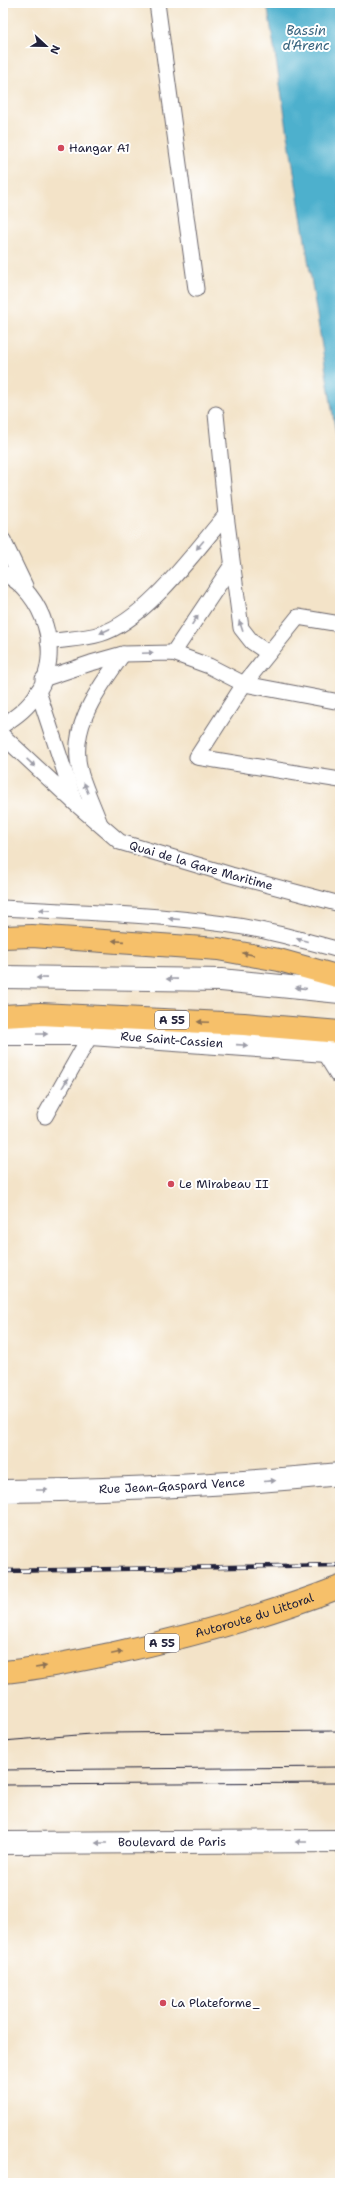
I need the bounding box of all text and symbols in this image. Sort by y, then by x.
water label: Bassin d'Arenc [283,22,330,54]
north arrow [26,26,66,66]
text: N [46,43,63,57]
place label: Hangar A1 [69,140,130,156]
marker: Hangar A1 [56,143,66,153]
one-way arrow [196,540,205,551]
one-way arrow [191,615,199,625]
one-way arrow [238,619,244,631]
one-way arrow [99,628,111,634]
one-way arrow [142,650,154,657]
one-way arrow [26,758,37,767]
one-way arrow [83,782,89,794]
street label: Quai de la Gare Maritime [127,837,275,894]
one-way arrow [39,907,51,914]
one-way arrow [168,916,180,923]
one-way arrow [296,937,308,943]
one-way arrow [112,938,124,945]
one-way arrow [242,951,254,957]
one-way arrow [36,974,48,981]
one-way arrow [165,976,178,982]
one-way arrow [295,985,307,991]
road number: A 55 [155,1011,189,1029]
one-way arrow [196,1019,209,1025]
street label: Rue Saint-Cassien [120,1028,224,1052]
one-way arrow [36,1031,49,1037]
one-way arrow [236,1042,248,1049]
one-way arrow [61,1077,68,1089]
place label: Le Mirabeau II [179,1176,269,1192]
marker: Le Mirabeau II [166,1179,176,1189]
street label: Rue Jean-Gaspard Vence [99,1474,246,1497]
one-way arrow [264,1478,276,1484]
one-way arrow [36,1487,48,1494]
street label: Autoroute du Littoral [193,1589,316,1641]
road number: A 55 [145,1634,179,1652]
one-way arrow [111,1649,123,1655]
one-way arrow [35,1664,47,1670]
street label: Boulevard de Paris [118,1834,226,1850]
one-way arrow [294,1839,307,1845]
one-way arrow [94,1840,107,1846]
place label: La Plateforme_ [171,1995,260,2011]
marker: La Plateforme_ [158,1998,168,2008]

